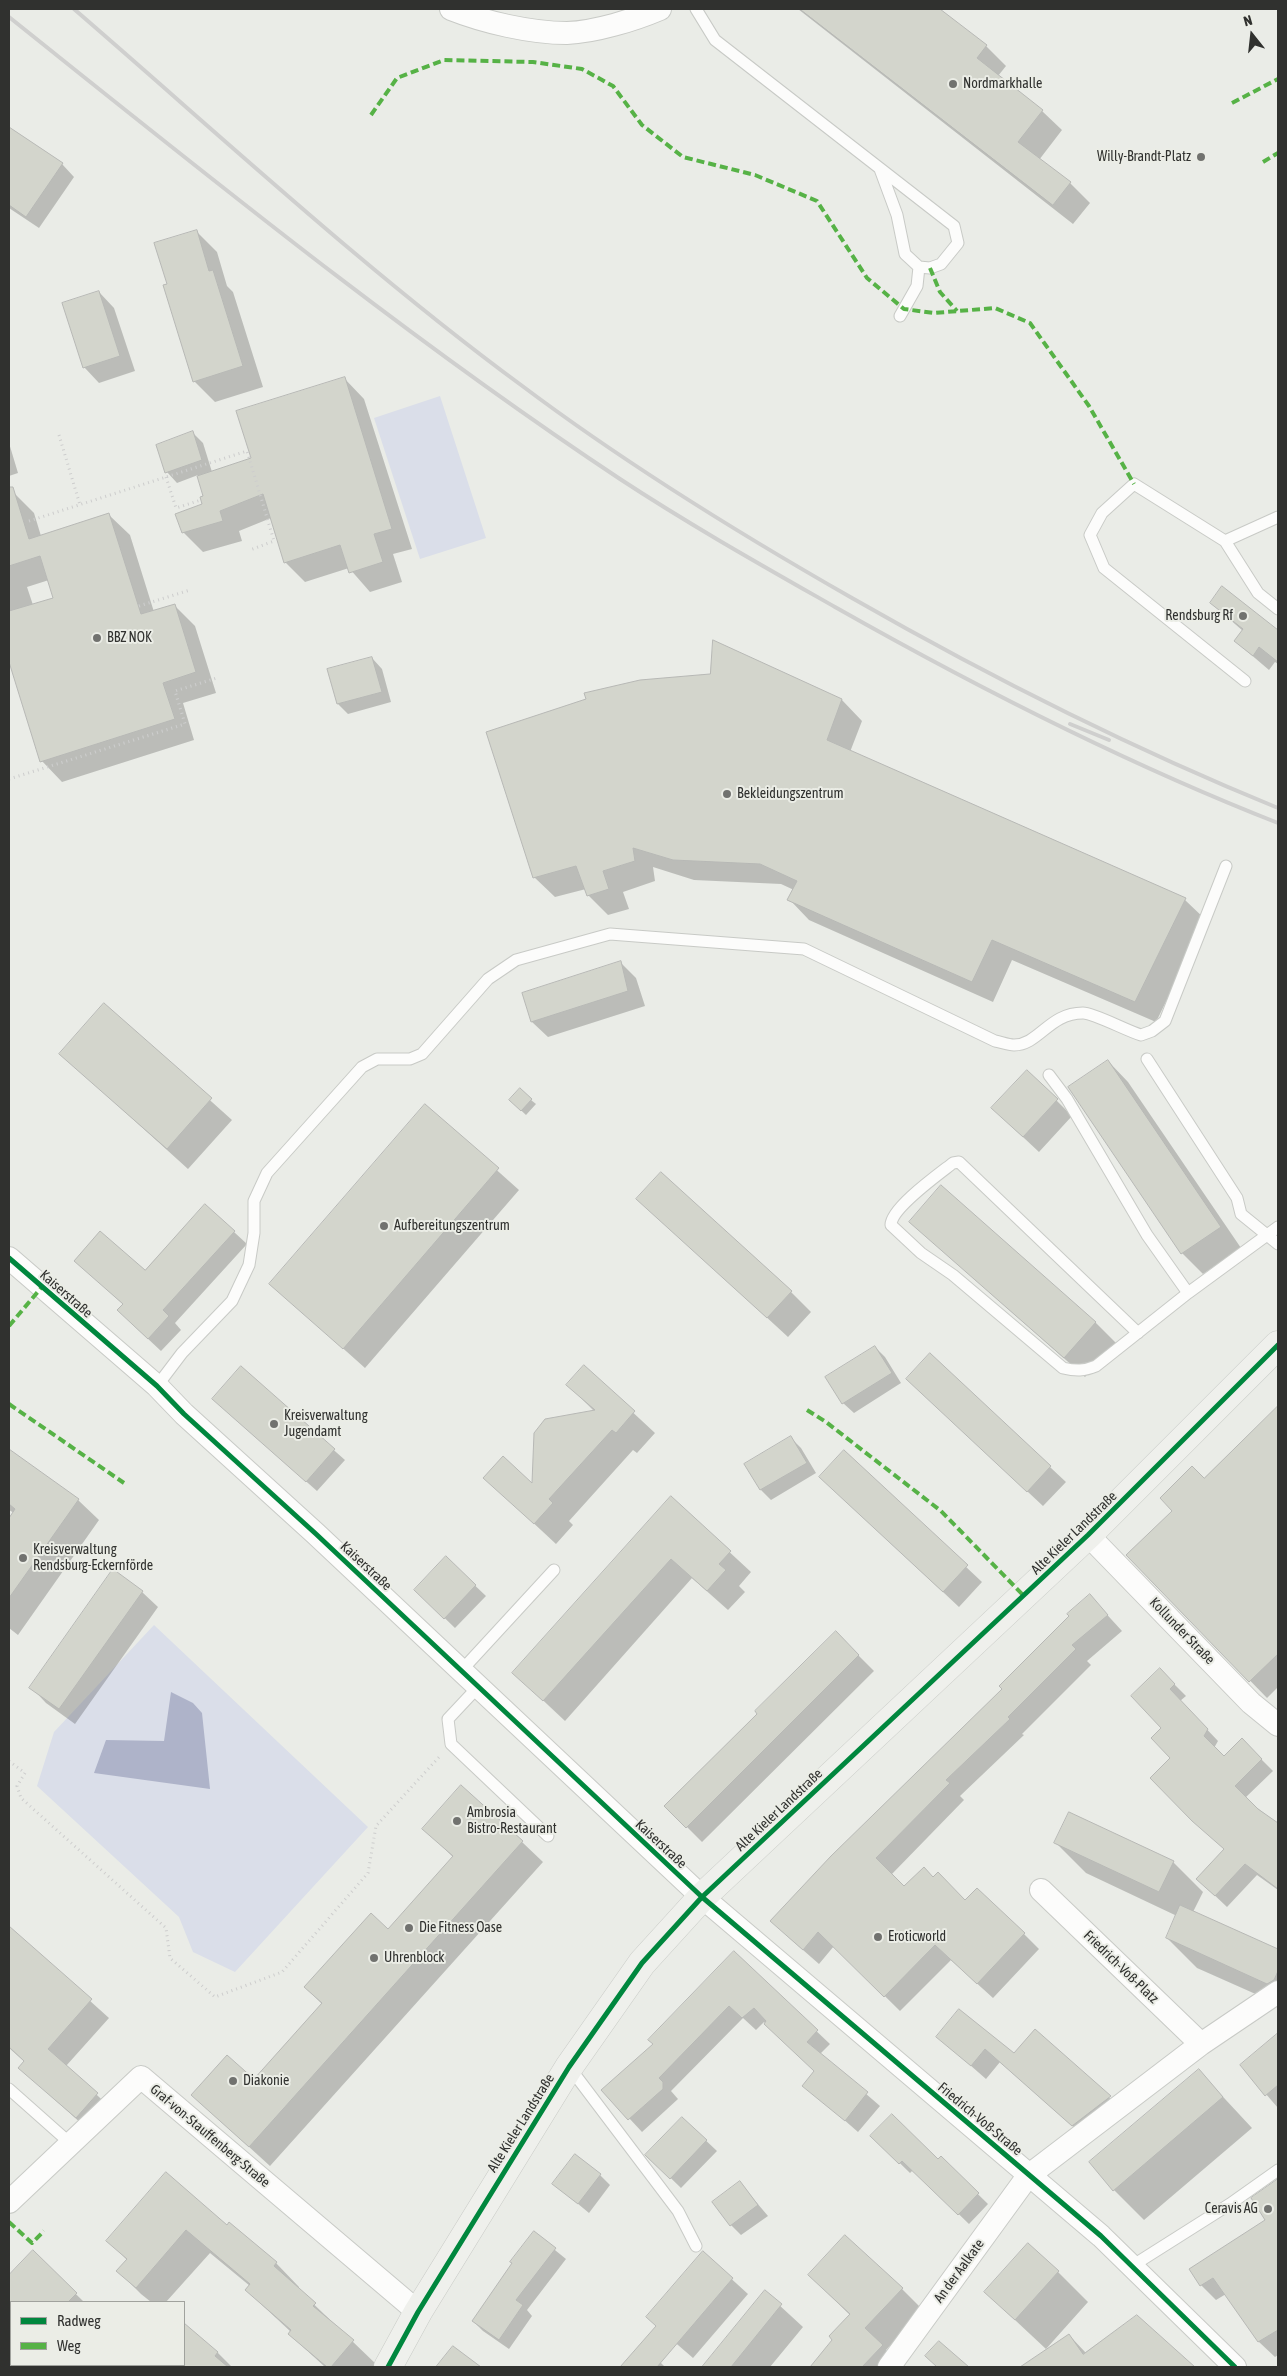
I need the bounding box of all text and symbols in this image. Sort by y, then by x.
north arrow [1227,10,1277,60]
text: N [1242,12,1254,29]
place label: Nordmarkhalle [963,76,1042,92]
marker: Nordmarkhalle [947,78,959,90]
place label: Willy-Brandt-Platz [1097,149,1191,165]
marker: Willy-Brandt-Platz [1195,151,1207,163]
place label: Rendsburg Rf [1165,608,1233,624]
marker: Rendsburg Rf [1237,610,1249,622]
place label: BBZ NOK [107,630,152,646]
marker: BBZ NOK [91,632,103,644]
place label: Bekleidungszentrum [737,786,843,802]
marker: Bekleidungszentrum [721,788,733,800]
place label: Aufbereitungszentrum [394,1218,510,1234]
marker: Aufbereitungszentrum [378,1220,390,1232]
street label: Kaiserstraße [36,1267,96,1321]
place label: Kreisverwaltung Jugendamt [284,1408,368,1440]
marker: Kreisverwaltung Jugendamt [268,1418,280,1430]
street label: Alte Kieler Landstraße [1028,1488,1120,1578]
street label: Kaiserstraße [337,1538,395,1594]
place label: Kreisverwaltung Rendsburg-Eckernförde [33,1542,153,1574]
marker: Kreisverwaltung Rendsburg-Eckernförde [17,1552,29,1564]
street label: Kollunder Straße [1146,1594,1218,1668]
street label: Alte Kieler Landstraße [732,1765,826,1855]
place label: Ambrosia Bistro-Restaurant [467,1805,557,1838]
marker: Ambrosia Bistro-Restaurant [451,1815,463,1827]
street label: Kaiserstraße [632,1816,690,1872]
place label: Die Fitness Oase [419,1920,502,1936]
marker: Die Fitness Oase [403,1922,415,1934]
street label: Friedrich-Voß-Platz [1080,1927,1162,2007]
place label: Eroticworld [888,1929,946,1945]
marker: Eroticworld [872,1931,884,1943]
place label: Uhrenblock [384,1950,444,1966]
marker: Uhrenblock [368,1952,380,1964]
street label: Alte Kieler Landstraße [484,2071,558,2175]
place label: Diakonie [243,2073,289,2089]
marker: Diakonie [227,2075,239,2087]
street label: Friedrich-Voß-Straße [934,2079,1026,2159]
street label: Graf-von-Stauffenberg-Straße [147,2081,273,2191]
place label: Ceravis AG [1205,2201,1258,2217]
marker: Ceravis AG [1262,2203,1274,2215]
street label: An der Aalkate [930,2236,988,2306]
legend [10,2301,185,2366]
text: Radweg [57,2312,101,2329]
text: Weg [57,2337,81,2354]

